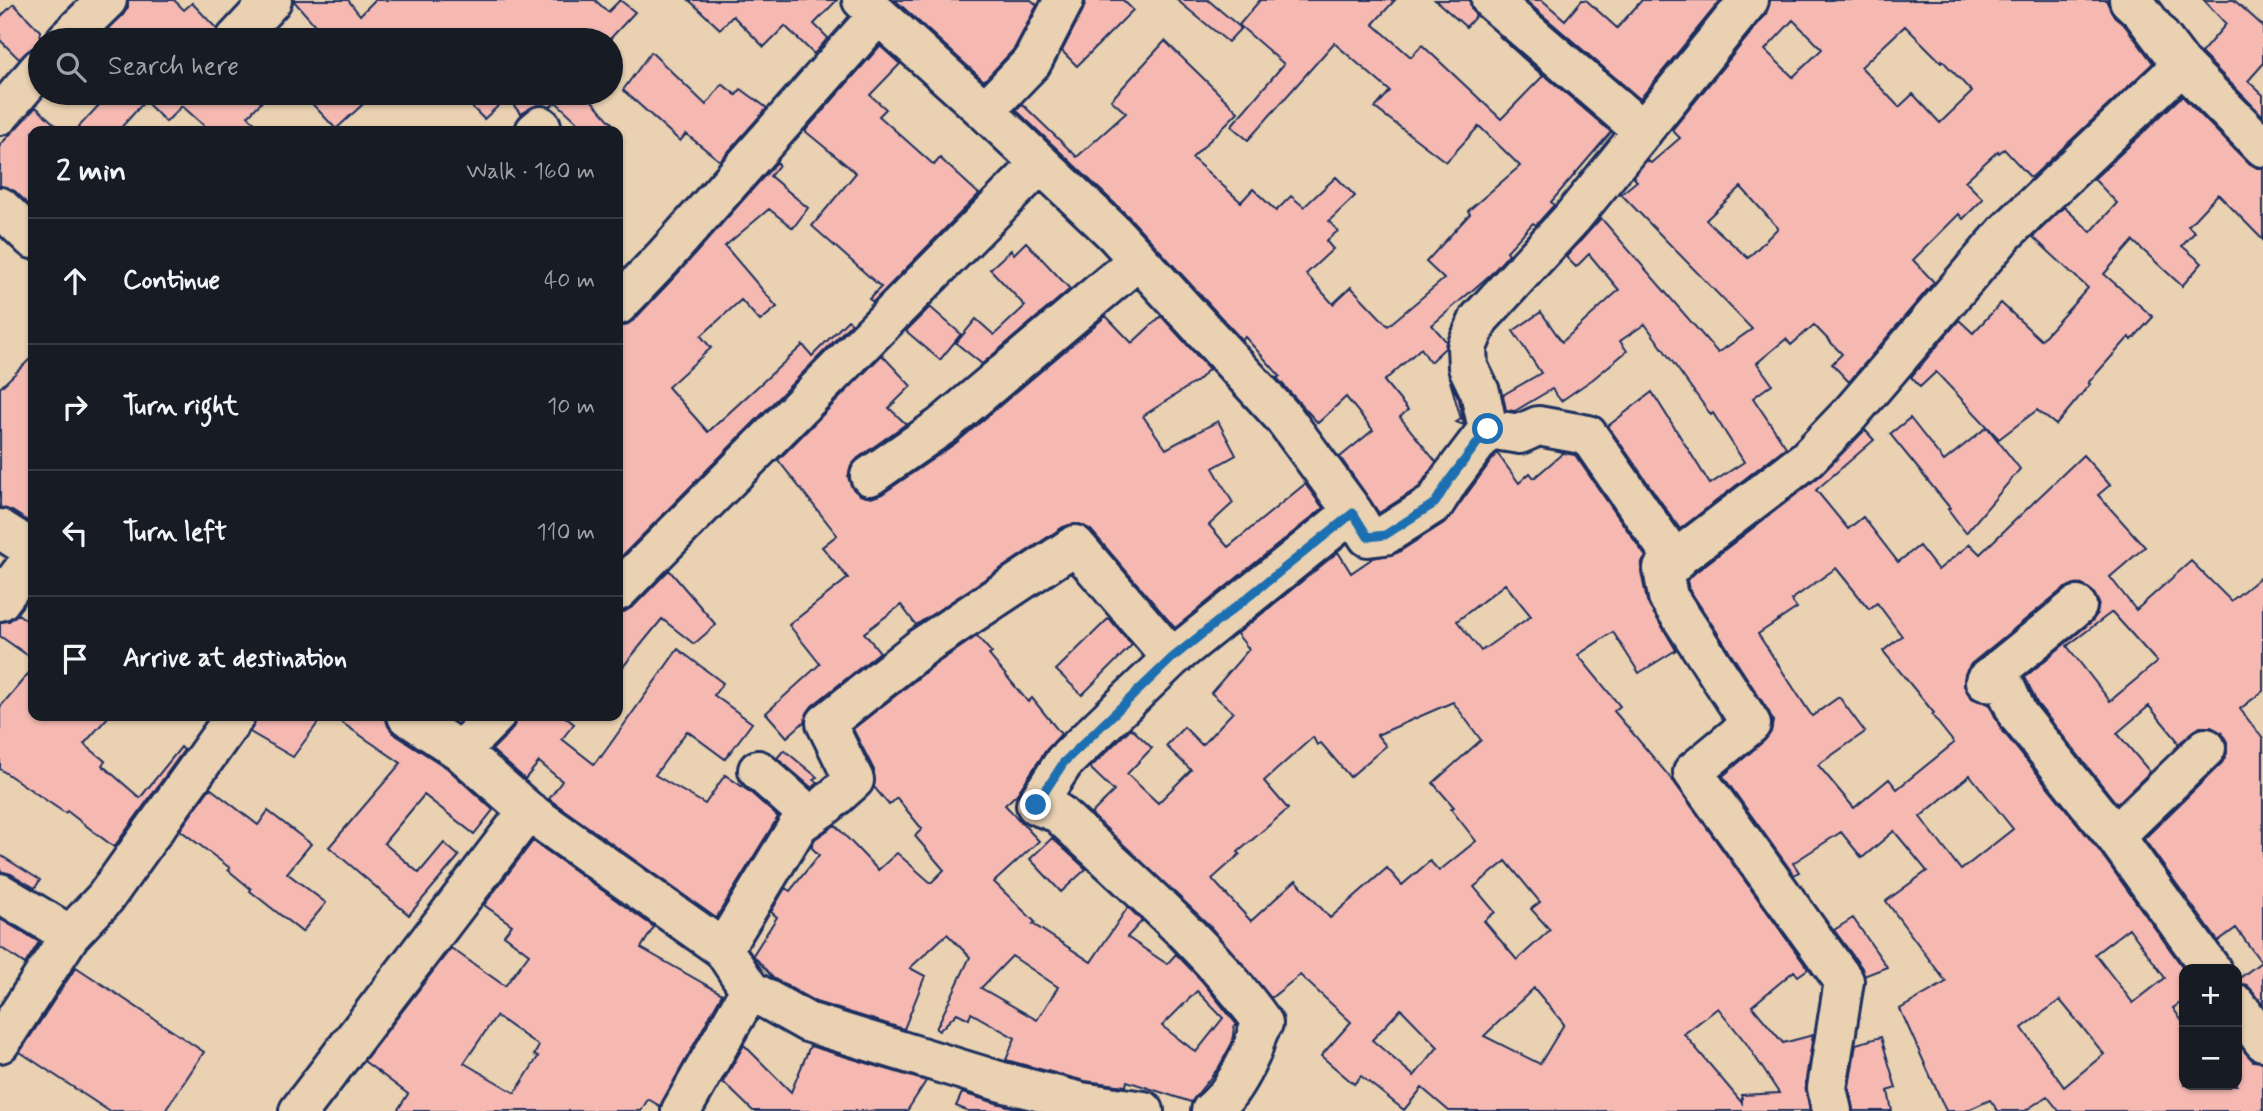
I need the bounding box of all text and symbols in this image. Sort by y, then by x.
search box [28,28,623,105]
icon: search [52,48,90,86]
text: Search here [108,50,239,84]
text: 2 min [56,152,126,191]
text: Walk · 160 m [466,157,595,187]
icon: ahead [56,262,94,300]
text: Continue [123,264,220,298]
text: 40 m [544,266,595,296]
icon: right [56,388,94,426]
text: Turn right [123,390,239,424]
text: 10 m [547,392,595,422]
route start [1472,413,1503,444]
icon: left [56,514,94,552]
text: Turn left [123,516,227,550]
text: 110 m [536,518,595,548]
icon: arrive [56,640,94,678]
text: Arrive at destination [123,642,347,676]
route end [1020,789,1051,820]
map controls [2179,964,2242,1090]
button: + [2179,964,2242,1027]
button: − [2179,1027,2242,1090]

